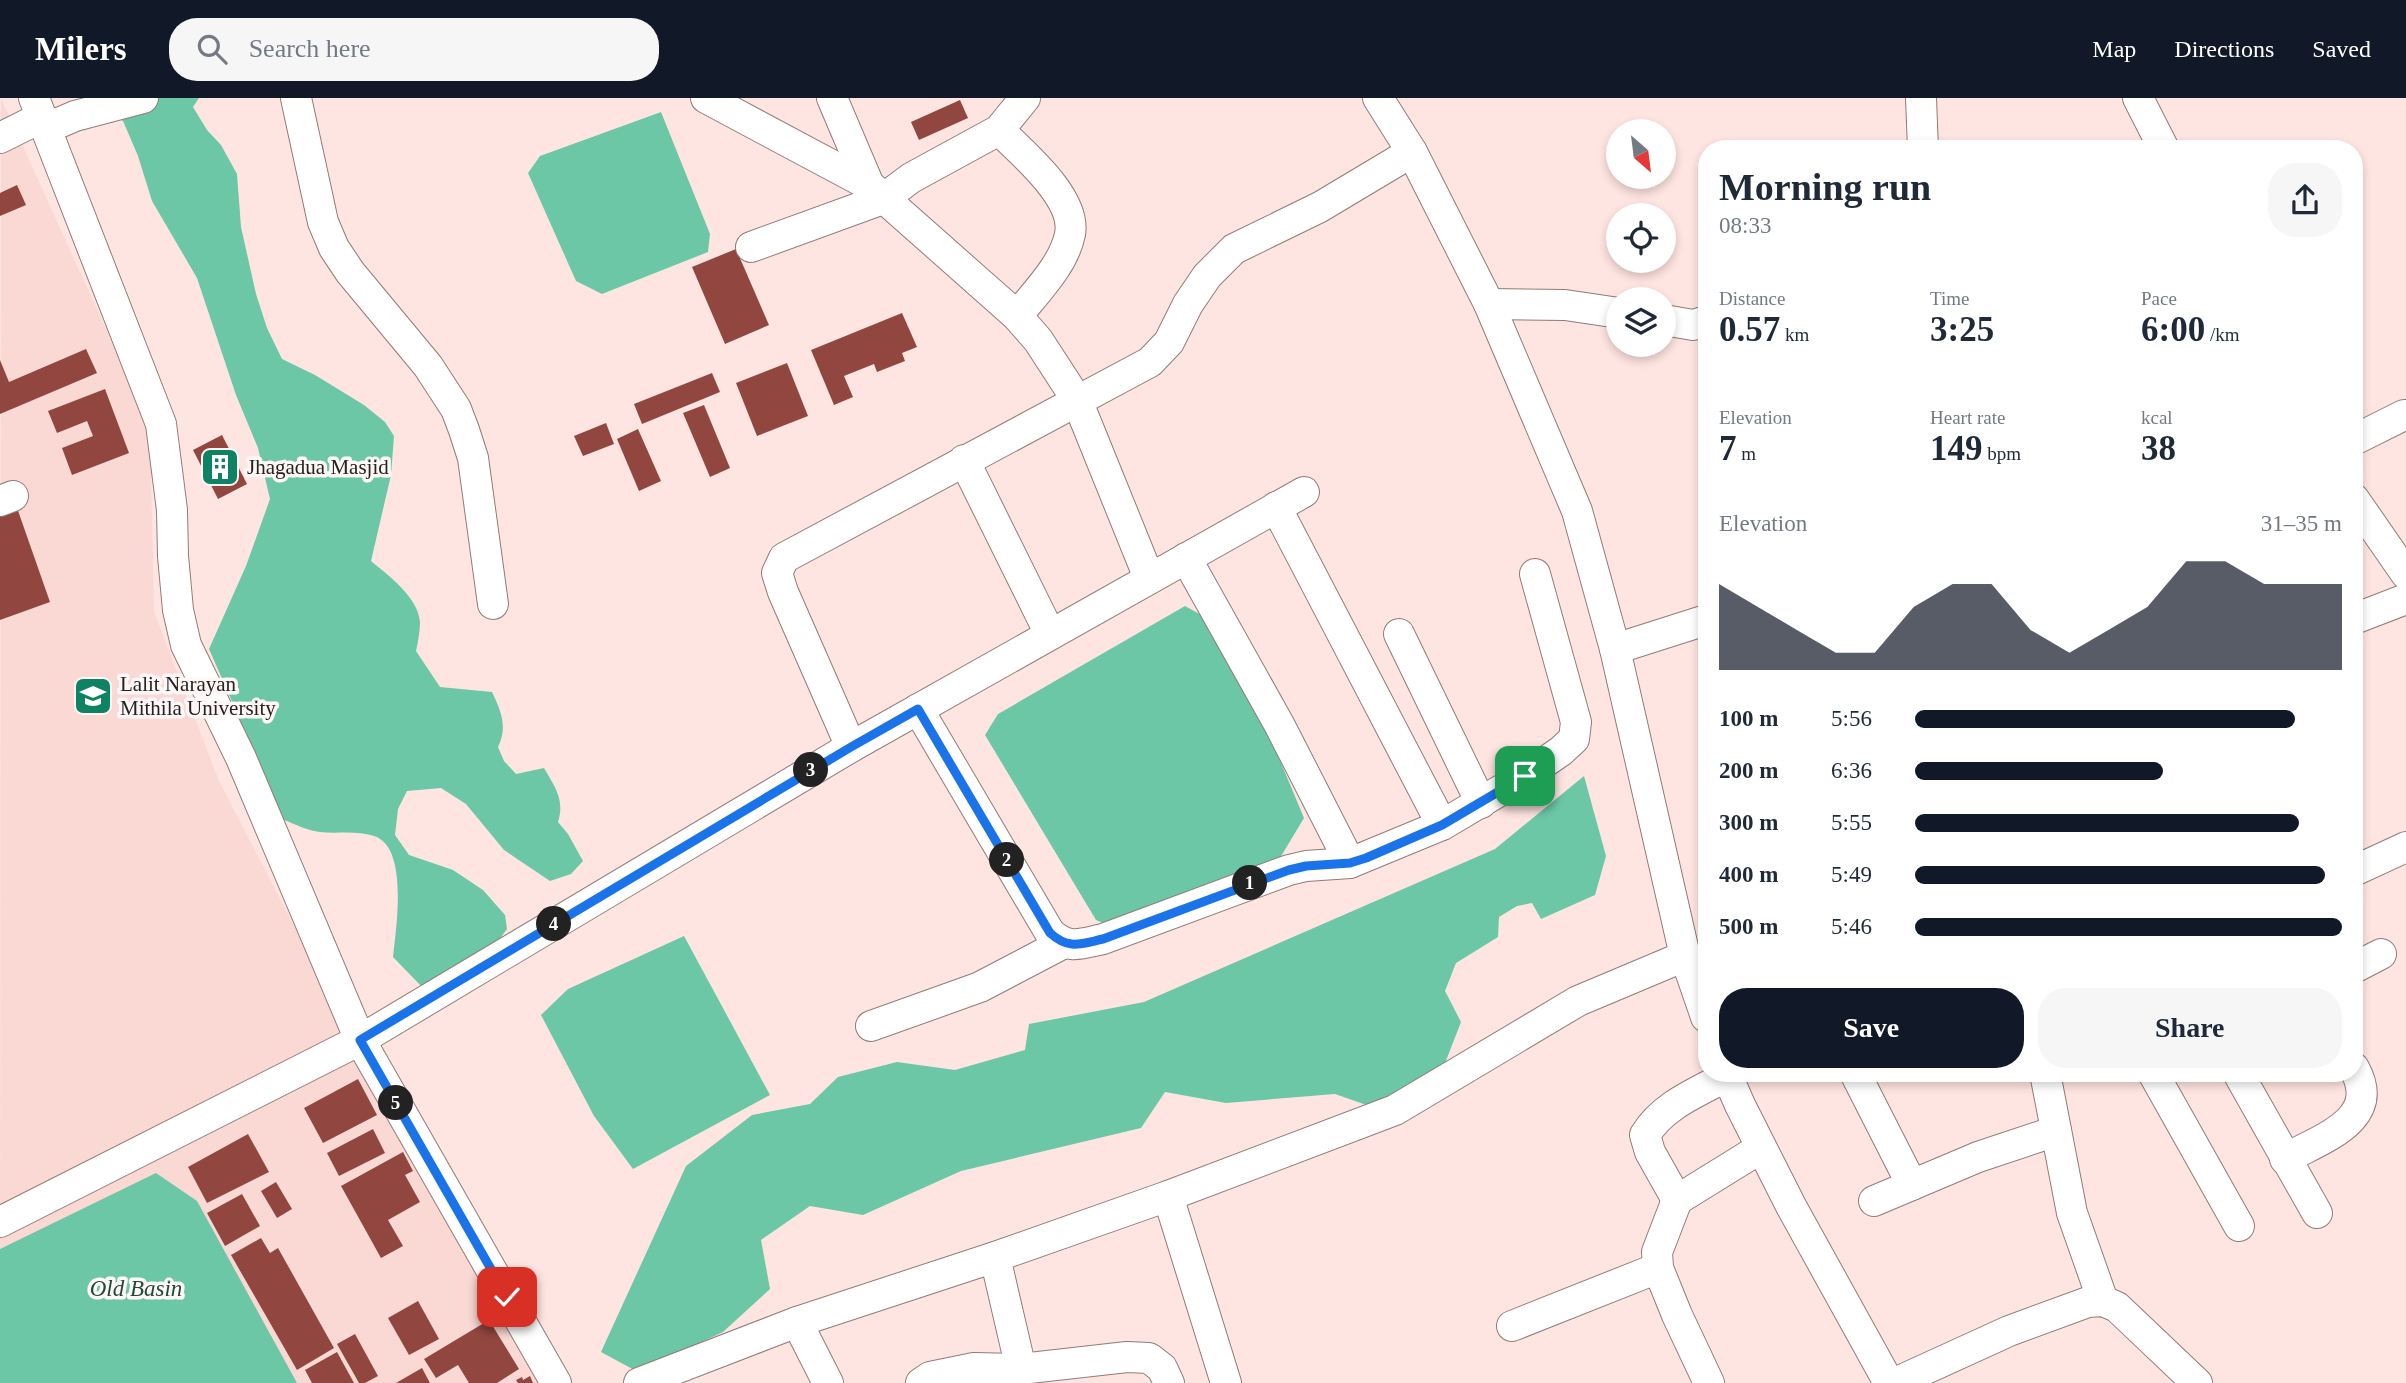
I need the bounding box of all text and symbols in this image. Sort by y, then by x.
search box [169,18,659,81]
icon: search [193,30,231,68]
text: Milers [35,31,127,67]
text: Search here [249,34,371,63]
text: Map [2092,36,2136,62]
text: Directions [2174,36,2274,62]
text: Saved [2312,36,2371,62]
north arrow [1606,119,1676,189]
map controls [1606,119,1676,357]
button: share [2268,163,2342,237]
text: Morning run [1719,166,1931,208]
button: locate [1606,203,1676,273]
text: 08:33 [1719,213,1771,238]
button: layers [1606,287,1676,357]
text: Distance [1719,288,1785,309]
text: Time [1930,288,1969,309]
text: Pace [2141,288,2177,309]
text: 0.57 [1719,310,1780,349]
text: 3:25 [1930,310,1994,349]
text: 6:00 [2141,310,2205,349]
text: km [1780,324,1809,345]
text: /km [2205,324,2239,345]
text: Elevation [1719,407,1792,428]
text: Heart rate [1930,407,2005,428]
text: kcal [2141,407,2173,428]
text: 7 [1719,429,1737,468]
text: 149 [1930,429,1983,468]
text: 38 [2141,429,2176,468]
text: m [1737,443,1756,464]
text: bpm [1983,443,2021,464]
building icon: Jhagadua Masjid [199,446,241,488]
place label: Jhagadua Masjid [247,455,389,479]
text: Elevation [1719,511,1807,536]
text: 31–35 m [2261,511,2342,536]
place label: Lalit Narayan Mithila University [120,672,276,720]
school or university icon: Lalit Narayan Mithila University [72,675,114,717]
text: 100 m [1719,706,1778,731]
text: 5:56 [1831,706,1872,731]
pin [1495,746,1555,806]
pin: 3 [794,752,828,788]
icon: arrive [1506,757,1544,795]
text: 200 m [1719,758,1778,783]
text: 6:36 [1831,758,1872,783]
text: 3 [806,759,815,780]
text: 300 m [1719,810,1778,835]
text: 5:55 [1831,810,1872,835]
pin: 2 [990,842,1024,878]
text: 2 [1002,849,1011,870]
text: 400 m [1719,862,1778,887]
text: 5:49 [1831,862,1872,887]
pin: 1 [1232,866,1268,900]
text: 1 [1245,872,1254,893]
pin: 4 [536,906,572,942]
text: 4 [549,913,558,934]
text: 500 m [1719,914,1778,939]
text: 5:46 [1831,914,1872,939]
button: Save [1719,988,2024,1068]
button: Share [2038,988,2342,1068]
pin: 5 [378,1086,414,1121]
text: 5 [391,1092,400,1113]
pin [477,1267,537,1327]
water label: Old Basin [90,1276,182,1301]
icon: check [488,1278,526,1316]

